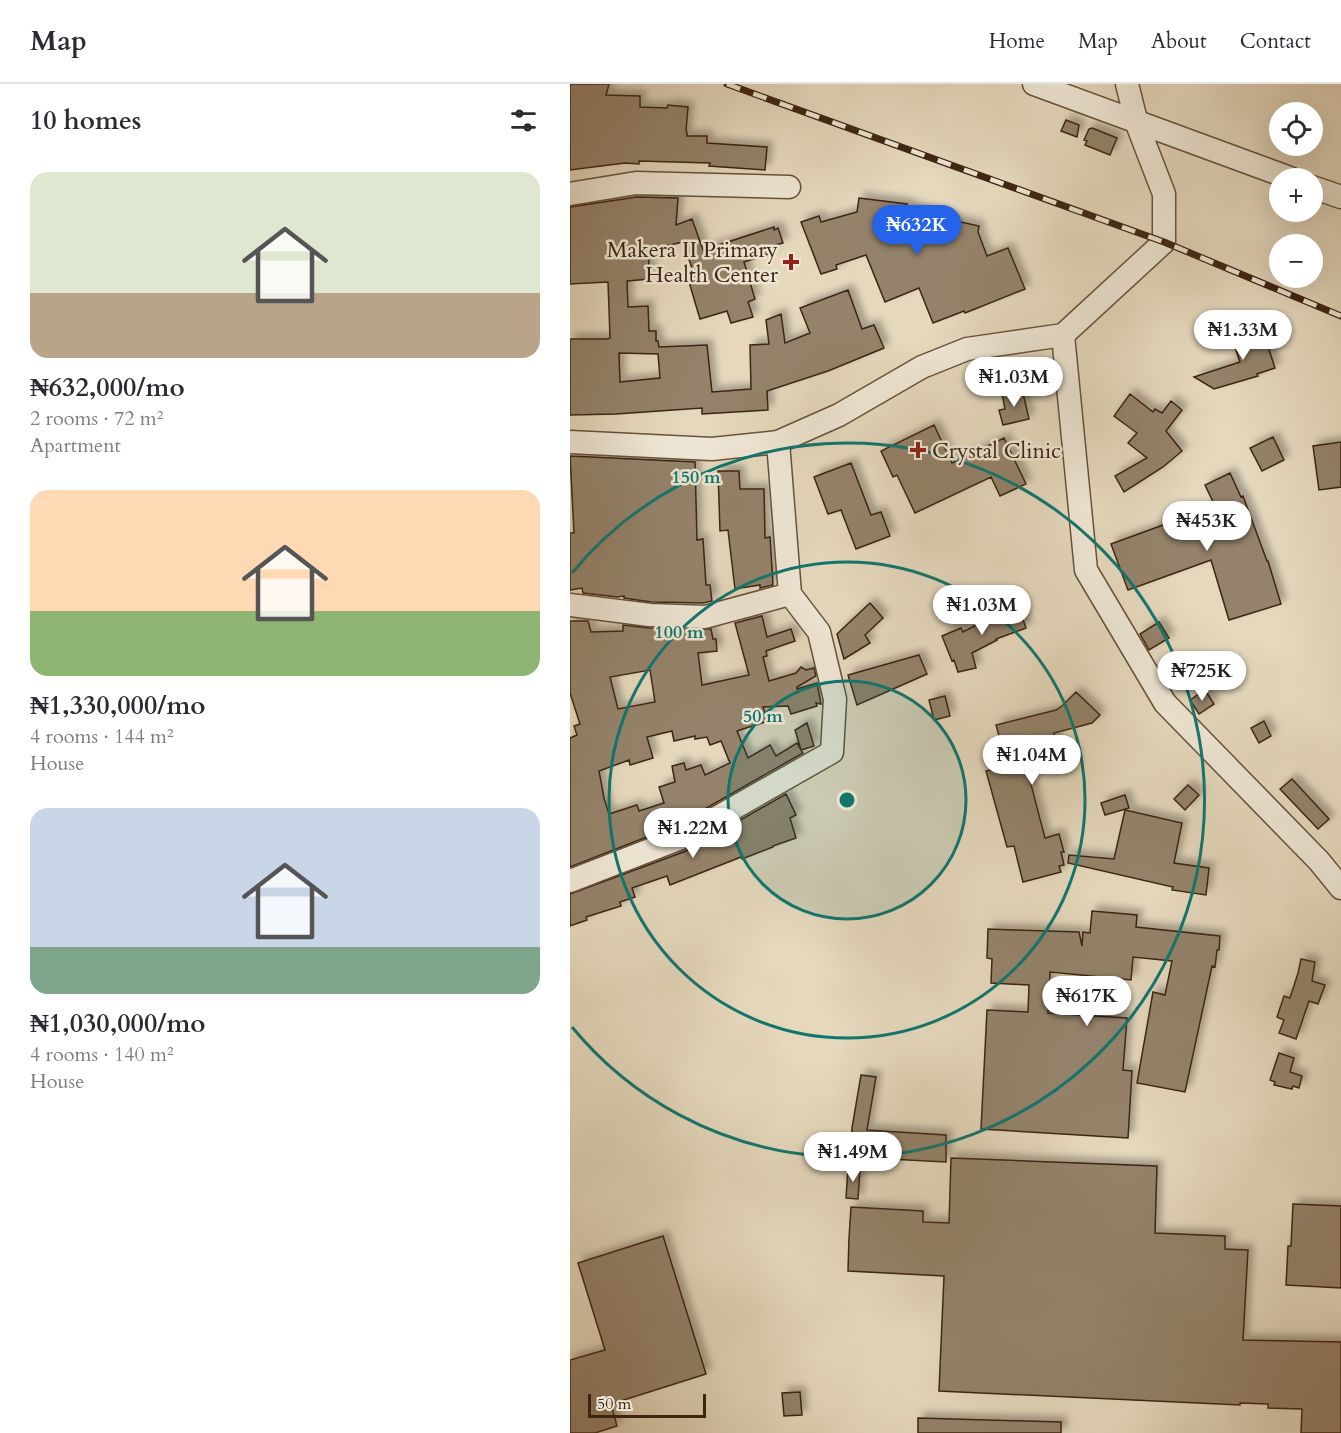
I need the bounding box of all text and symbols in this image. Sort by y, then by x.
text: Map [30,22,87,60]
text: Home [989,27,1045,56]
text: Map [1078,27,1118,56]
text: About [1151,27,1207,56]
text: Contact [1240,27,1311,56]
map controls [1269,102,1323,288]
button: locate [1269,102,1323,156]
text: 10 homes [30,103,141,138]
icon: filters [507,104,540,137]
button: + [1269,168,1323,222]
pin: ₦632K [875,205,959,256]
icon: home [231,211,339,319]
text: ₦632K [886,211,948,238]
button: − [1269,234,1323,288]
place label: Makera II Primary Health Center [607,235,779,290]
marker: Makera II Primary Health Center [782,253,800,271]
pin: ₦1.33M [1194,310,1292,361]
text: ₦1.33M [1208,316,1278,343]
pin: ₦1.03M [965,357,1063,408]
text: ₦1.03M [979,363,1049,390]
text: ₦632,000/mo [30,370,185,405]
text: 2 rooms · 72 m² [30,405,163,432]
text: Apartment [30,432,121,459]
place label: Crystal Clinic [932,436,1061,466]
marker: Crystal Clinic [909,441,927,459]
text: 150 m [671,465,721,490]
pin: ₦453K [1165,501,1249,552]
text: ₦453K [1176,507,1238,534]
icon: home [231,529,339,637]
pin: ₦1.03M [933,585,1031,636]
text: ₦1.03M [947,591,1017,618]
text: 100 m [654,620,704,645]
pin: ₦725K [1160,651,1244,702]
text: ₦725K [1171,657,1233,684]
text: ₦1,330,000/mo [30,688,206,723]
text: 50 m [743,704,783,729]
text: 4 rooms · 144 m² [30,723,174,750]
pin: ₦1.04M [983,735,1081,786]
text: ₦1.04M [997,741,1067,768]
text: House [30,750,84,777]
centre of rings [837,790,857,810]
pin: ₦1.22M [644,808,742,859]
text: ₦1.22M [658,814,728,841]
icon: home [231,847,339,955]
pin: ₦617K [1045,976,1129,1027]
text: ₦617K [1056,982,1118,1009]
text: ₦1,030,000/mo [30,1006,206,1041]
text: 4 rooms · 140 m² [30,1041,174,1068]
text: House [30,1068,84,1095]
pin: ₦1.49M [804,1132,902,1183]
text: ₦1.49M [818,1138,888,1165]
scale bar [588,1391,706,1418]
text: 50 m [597,1393,631,1415]

